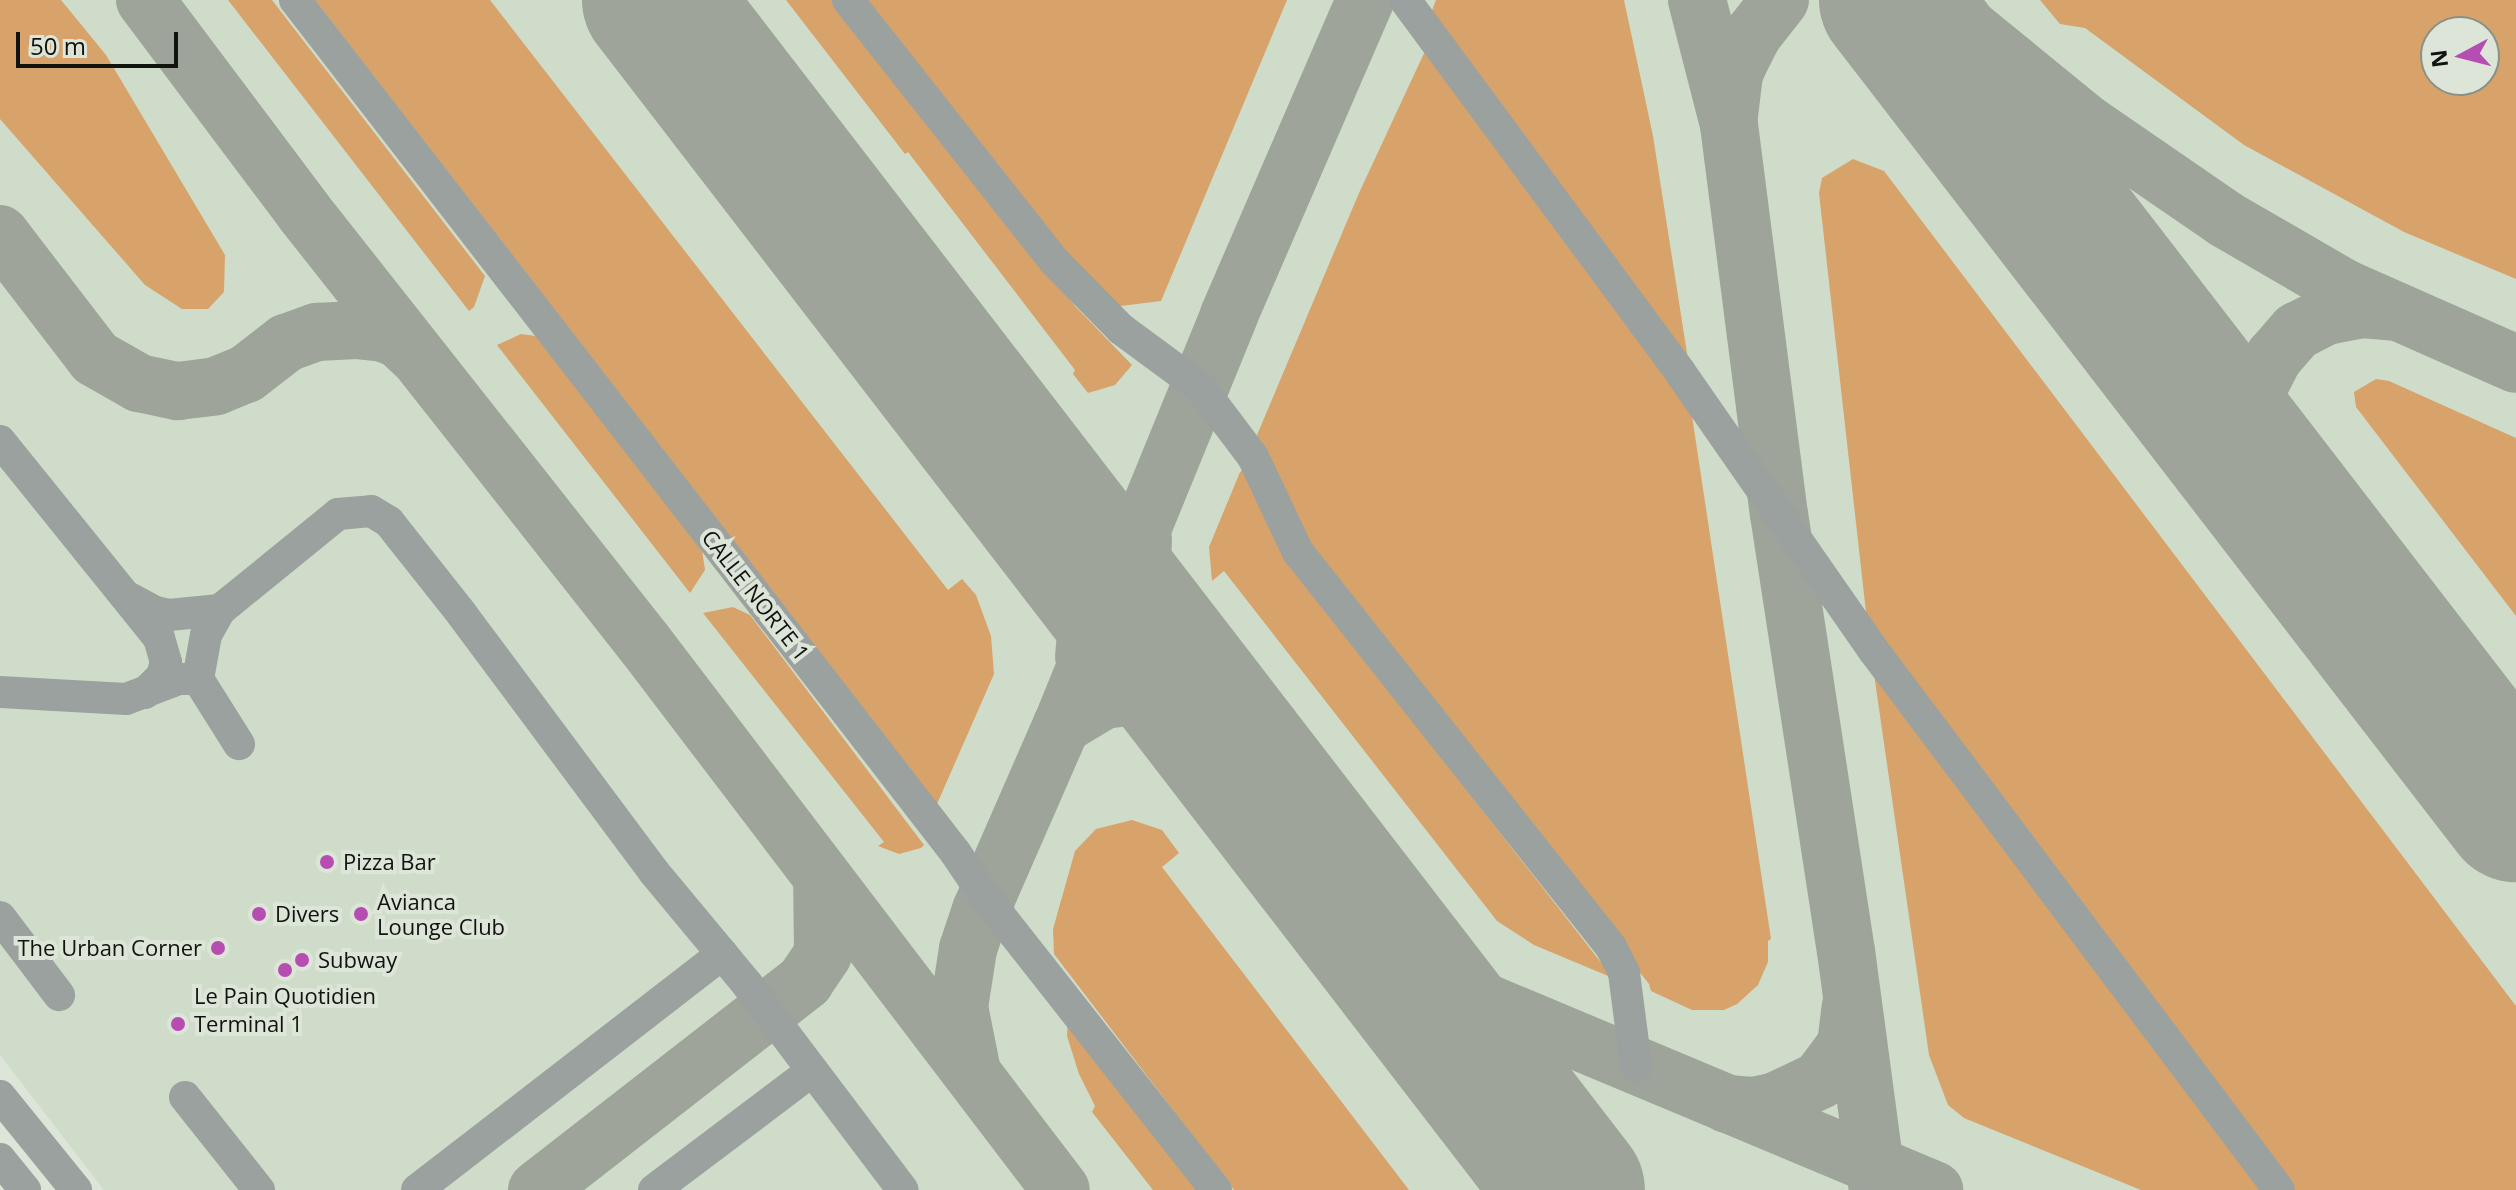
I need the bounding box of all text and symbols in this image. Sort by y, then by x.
scale bar [20,16,182,66]
north arrow [2420,16,2500,96]
text: 50 m [30,29,86,62]
text: N [2422,48,2454,69]
street label: CALLE NORTE 1 [697,524,815,666]
place label: Pizza Bar [343,849,436,875]
marker: Pizza Bar [318,853,336,871]
place label: Avianca Lounge Club [377,888,505,940]
place label: Divers [275,901,339,927]
marker: Divers [250,905,268,923]
marker: Avianca Lounge Club [352,905,370,923]
place label: The Urban Corner [17,935,202,961]
marker: The Urban Corner [209,939,227,957]
place label: Subway [318,947,397,973]
marker: Subway [293,951,311,969]
marker: Le Pain Quotidien [276,961,294,979]
place label: Le Pain Quotidien [194,983,376,1009]
place label: Terminal 1 [194,1011,303,1037]
marker: Terminal 1 [169,1015,187,1033]

